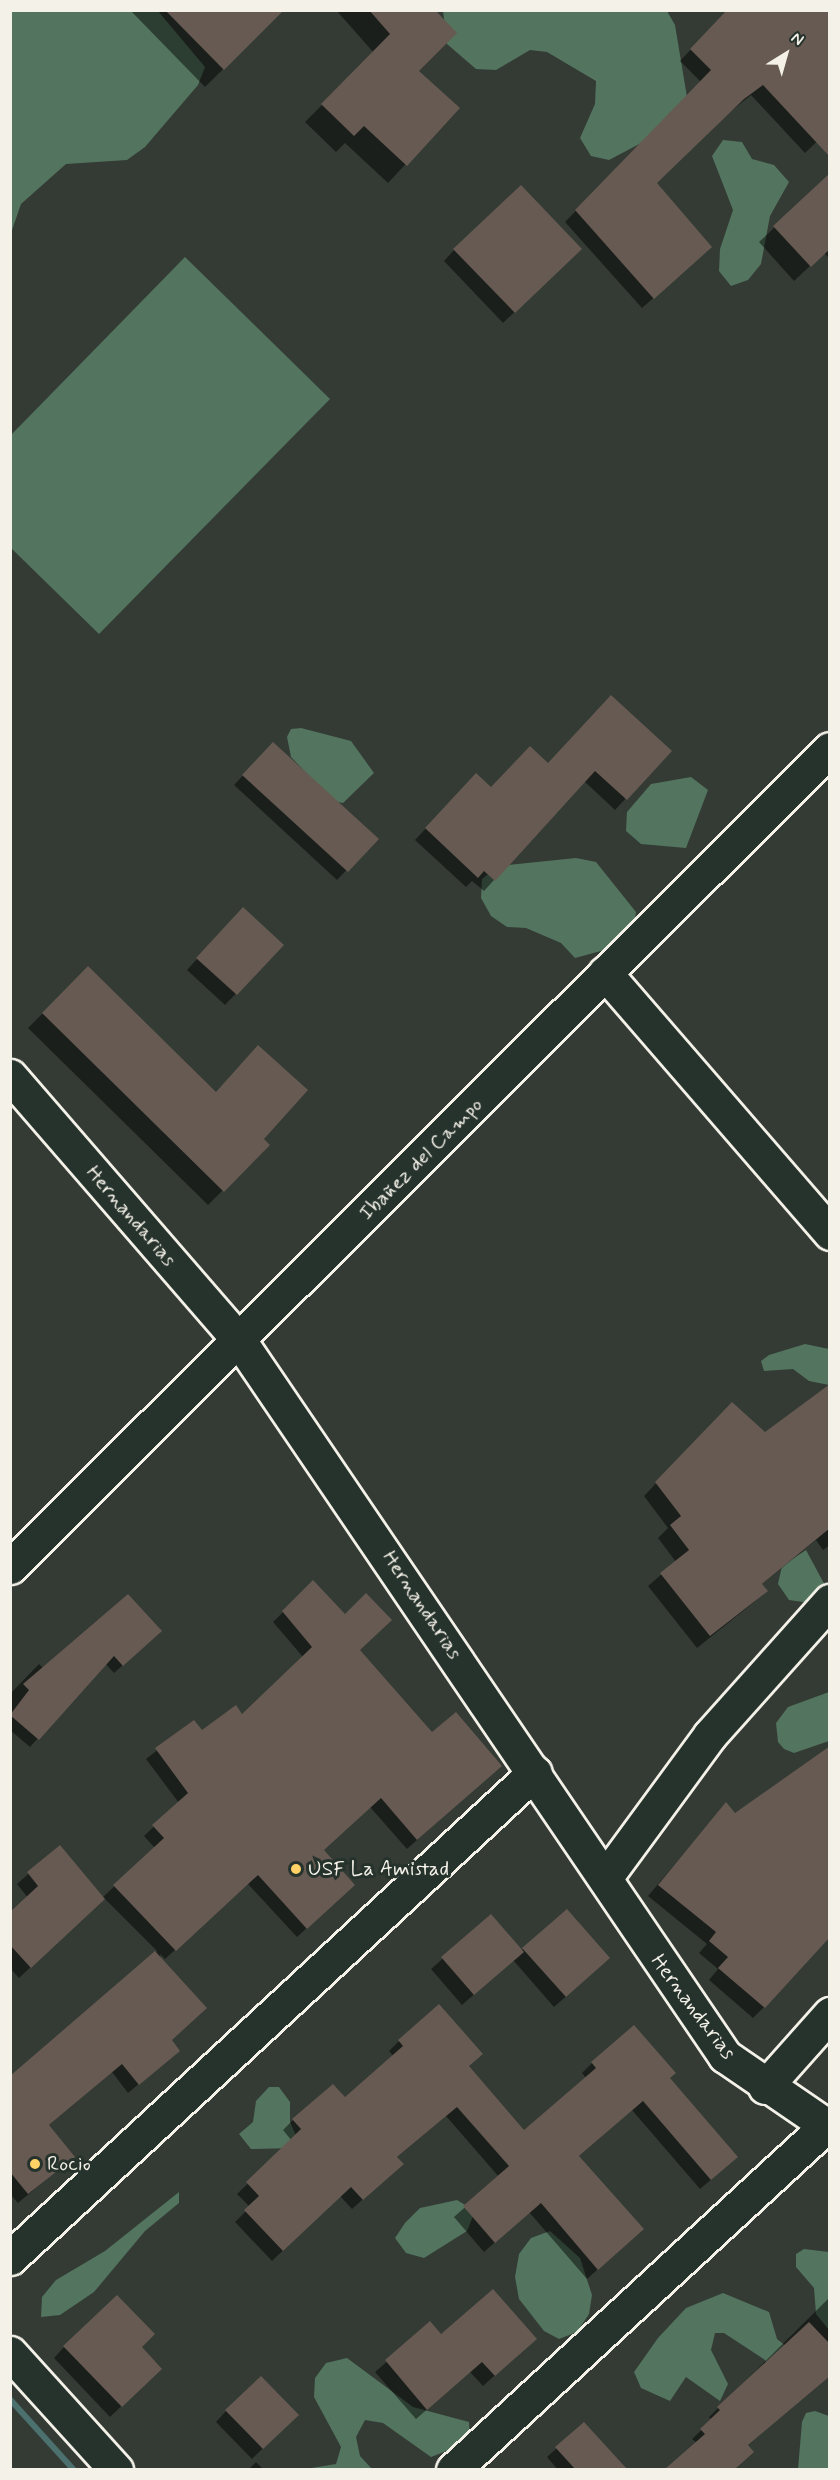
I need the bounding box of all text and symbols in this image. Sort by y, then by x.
north arrow [756,24,816,84]
text: N [787,28,808,51]
street label: Ibañez del Campo [355,1093,487,1225]
street label: Hernandarias [80,1160,182,1272]
street label: Hernandarias [376,1546,468,1664]
place label: USF La Amistad [308,1856,450,1882]
marker: USF La Amistad [289,1862,303,1876]
street label: Hernandarias [645,1949,741,2065]
place label: Rocio [47,2151,91,2177]
marker: Rocio [28,2157,42,2171]

